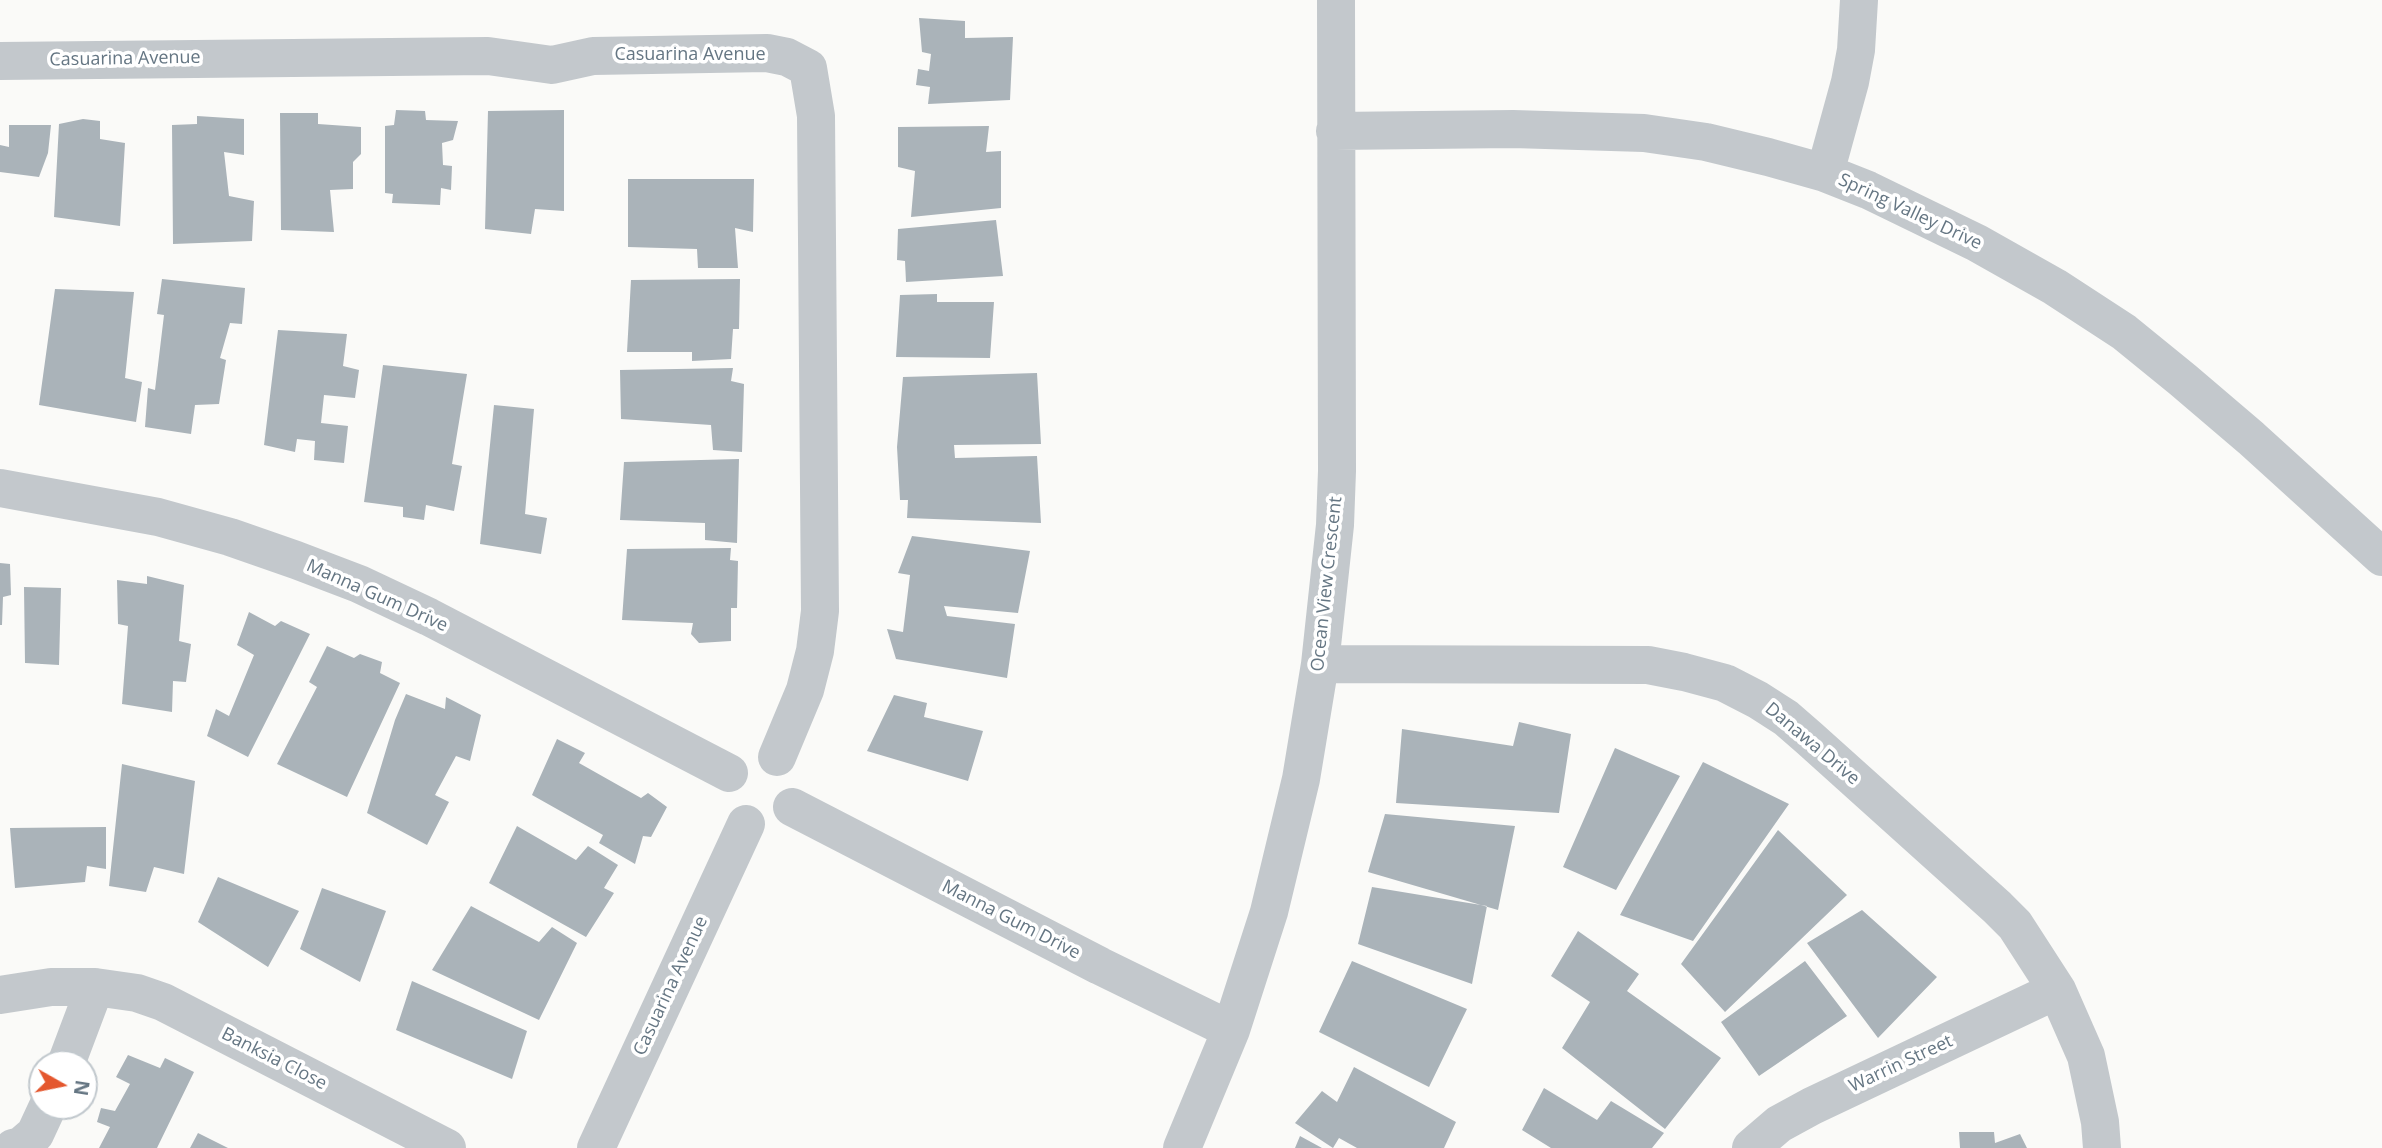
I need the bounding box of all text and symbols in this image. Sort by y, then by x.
street label: Casuarina Avenue [614,44,766,66]
street label: Casuarina Avenue [49,47,201,71]
street label: Spring Valley Drive [1835,169,1985,255]
street label: Ocean View Crescent [1307,495,1347,673]
street label: Manna Gum Drive [303,555,451,637]
street label: Danawa Drive [1760,698,1864,790]
street label: Manna Gum Drive [938,876,1084,964]
street label: Casuarina Avenue [629,913,713,1059]
street label: Banksia Close [218,1023,330,1095]
street label: Warrin Street [1846,1031,1956,1097]
north arrow [28,1050,98,1120]
text: N [68,1078,96,1098]

